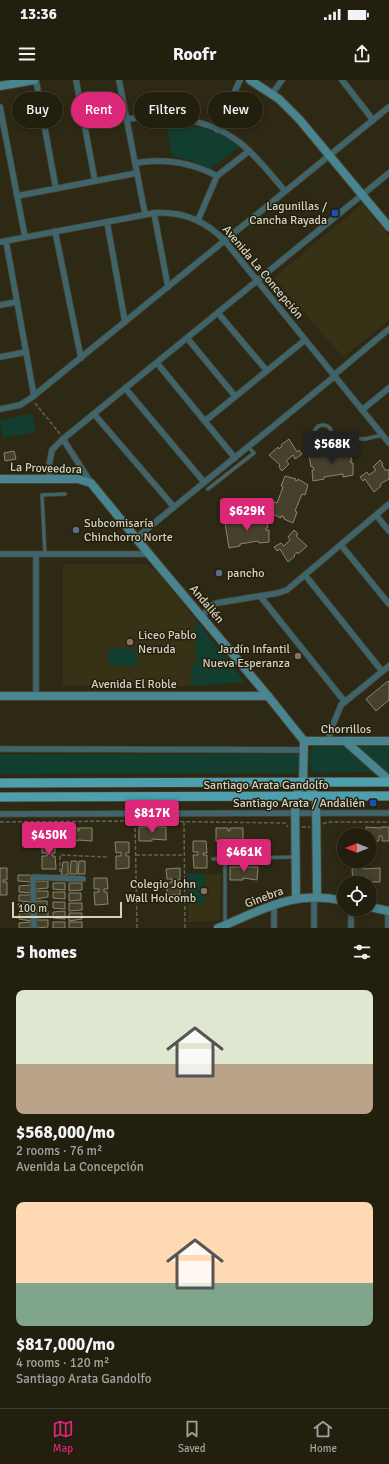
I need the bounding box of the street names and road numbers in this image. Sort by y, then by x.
street label: Avenida La Concepción [219,222,306,322]
street label: La Proveedora [10,460,82,477]
street label: Andalién [186,582,227,627]
street label: Avenida El Roble [91,677,177,692]
street label: Chorrillos [321,722,371,737]
street label: Santiago Arata Gandolfo [203,778,329,793]
street label: Ginebra [243,884,286,911]

